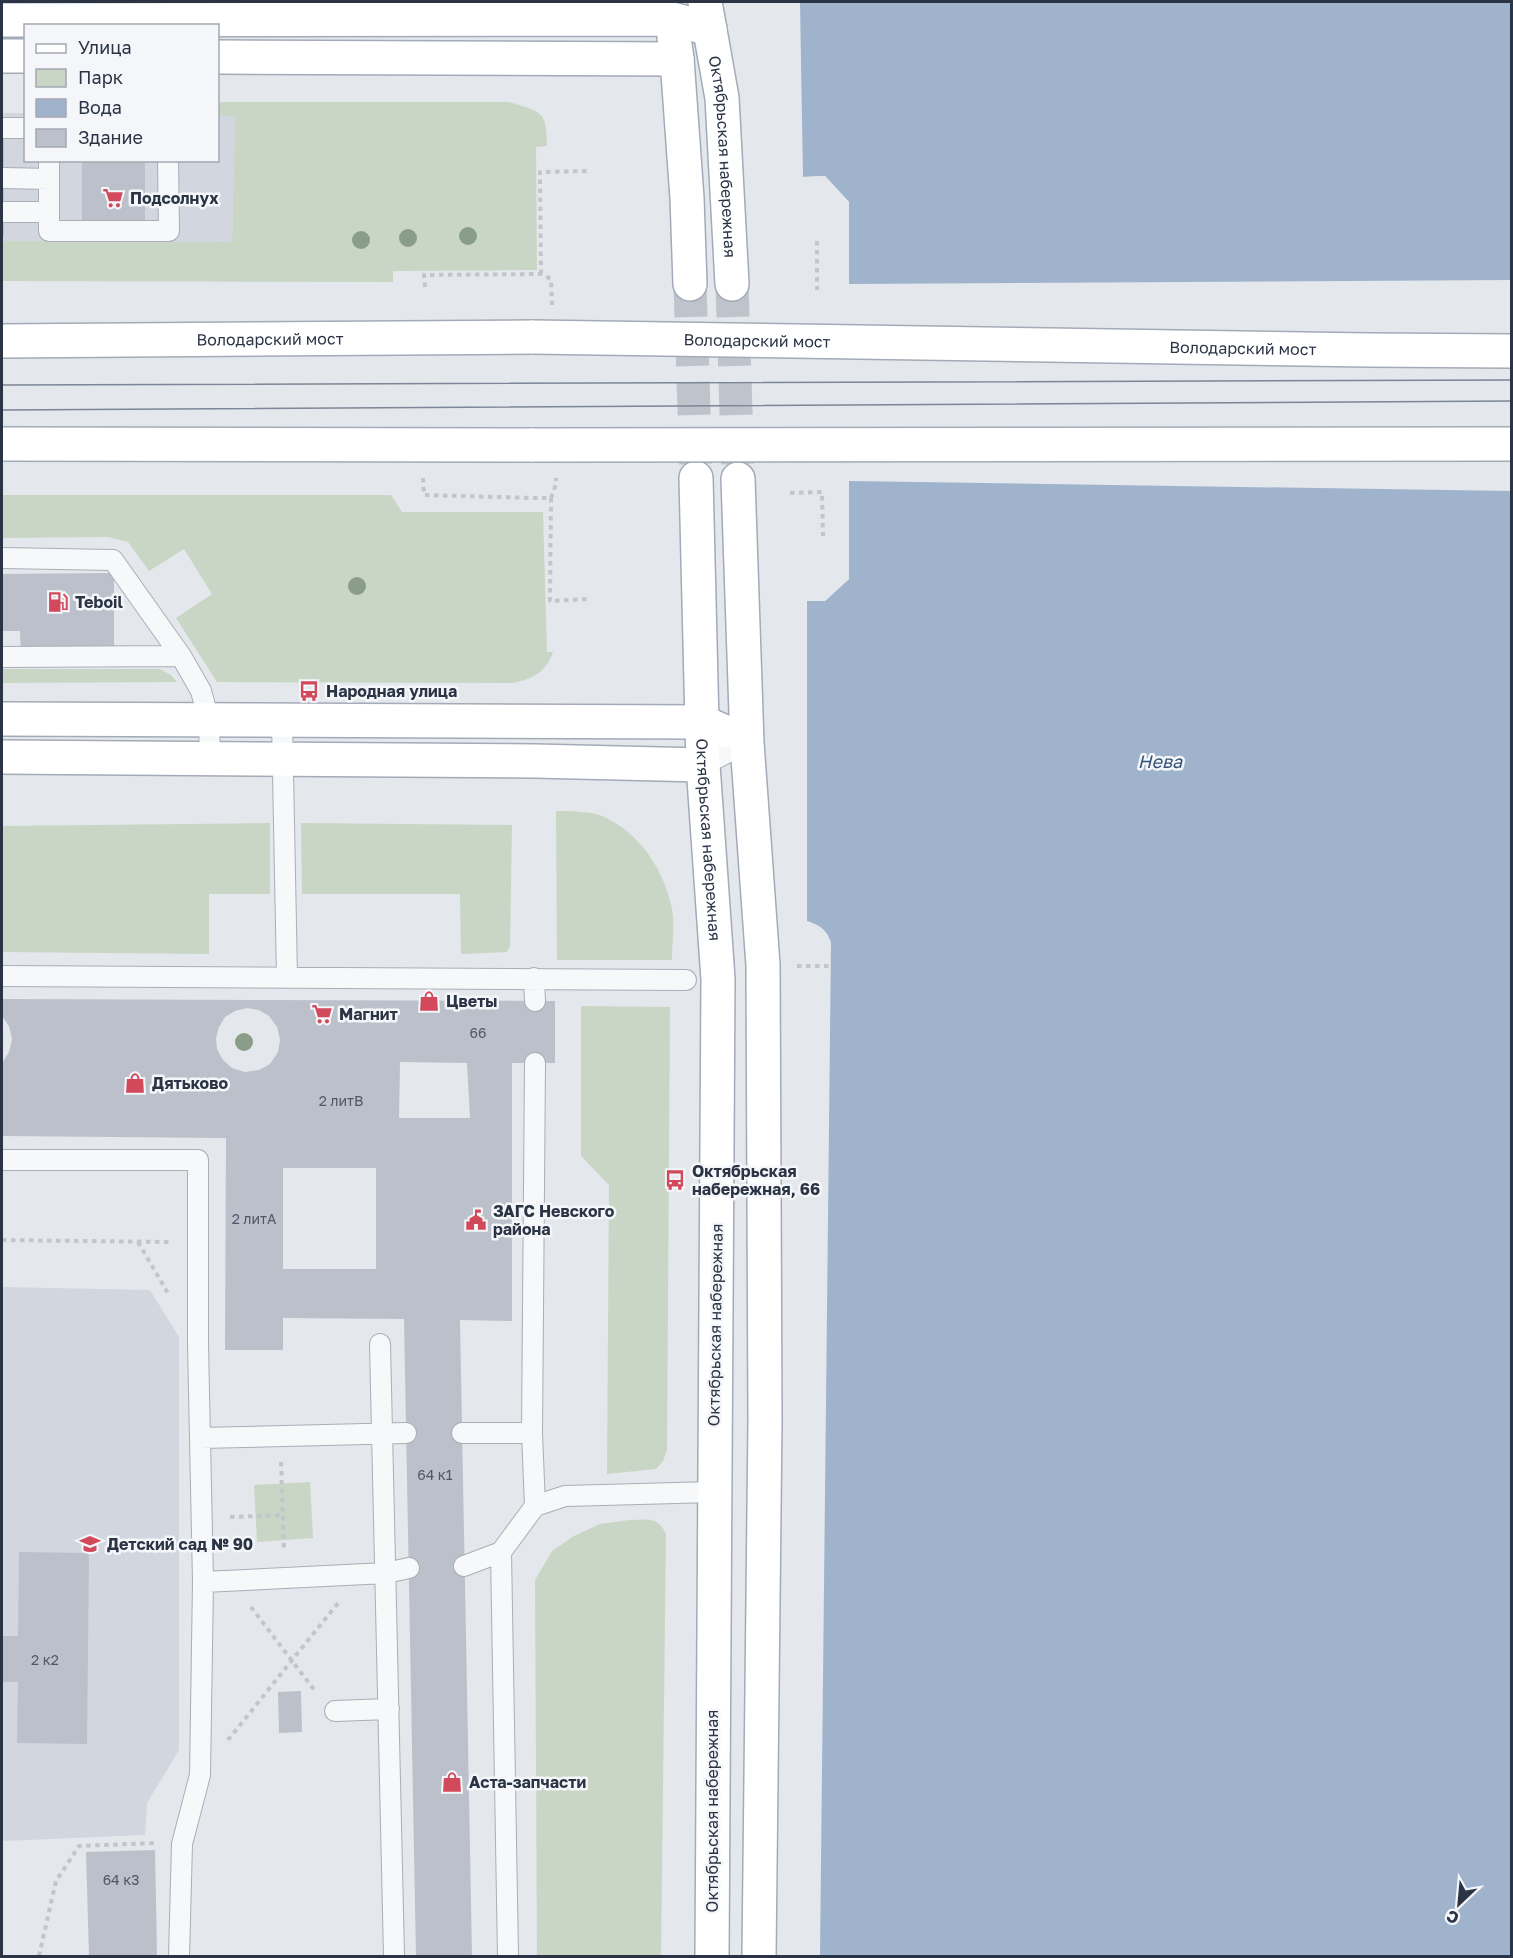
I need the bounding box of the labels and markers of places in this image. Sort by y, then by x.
supermarket icon: Подсолнух [101,186,125,210]
place label: Подсолнух [130,188,219,208]
fuel station icon: Teboil [46,590,70,614]
place label: Teboil [75,592,123,612]
bus stop icon: Народная улица [297,679,321,703]
place label: Народная улица [326,681,457,701]
shop icon: Цветы [417,989,441,1013]
place label: Цветы [446,991,497,1011]
supermarket icon: Магнит [310,1002,334,1026]
place label: Магнит [339,1004,398,1024]
shop icon: Дятьково [123,1071,147,1095]
place label: Дятьково [152,1073,228,1093]
place label: Октябрьская набережная, 66 [692,1161,820,1199]
bus stop icon: Октябрьская набережная, 66 [663,1168,687,1192]
place label: ЗАГС Невского района [493,1201,615,1239]
public building icon: ЗАГС Невского района [464,1208,488,1232]
school or university icon: Детский сад № 90 [78,1532,102,1556]
place label: Детский сад № 90 [107,1534,253,1554]
shop icon: Аста-запчасти [440,1770,464,1794]
place label: Аста-запчасти [469,1772,586,1792]

